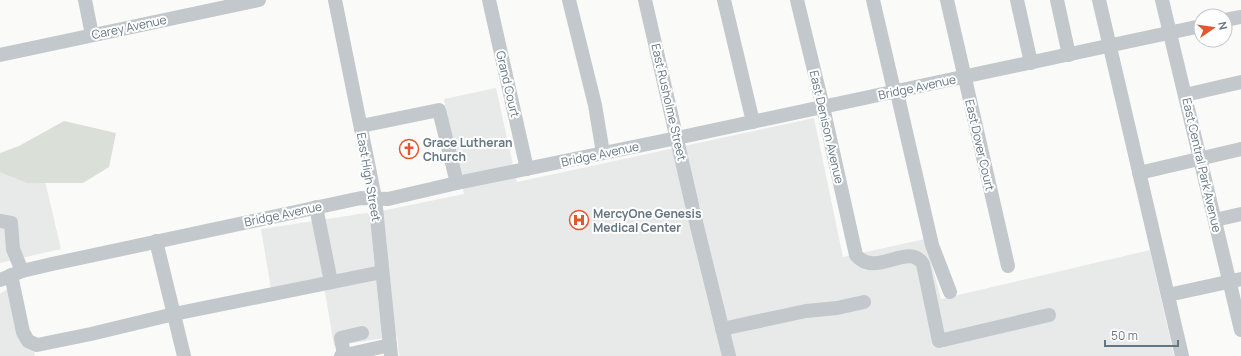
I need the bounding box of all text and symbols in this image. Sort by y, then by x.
north arrow [1193,8,1233,48]
street label: Carey Avenue [90,11,168,43]
text: N [1215,20,1231,31]
street label: East Rusholme Street [647,42,691,162]
street label: Grand Court [492,49,524,119]
street label: East Denison Avenue [806,69,848,185]
street label: Bridge Avenue [876,70,958,104]
street label: East Central Park Avenue [1178,96,1226,234]
street label: East Dover Court [961,98,999,193]
street label: East High Street [353,131,385,223]
place label: Grace Lutheran Church [423,134,513,165]
street label: Bridge Avenue [559,137,641,171]
church icon: Grace Lutheran Church [398,138,420,160]
street label: Bridge Avenue [242,197,324,231]
place label: MercyOne Genesis Medical Center [593,205,702,236]
hospital icon: MercyOne Genesis Medical Center [568,209,590,231]
scale bar [1105,322,1178,348]
text: 50 m [1111,327,1138,344]

